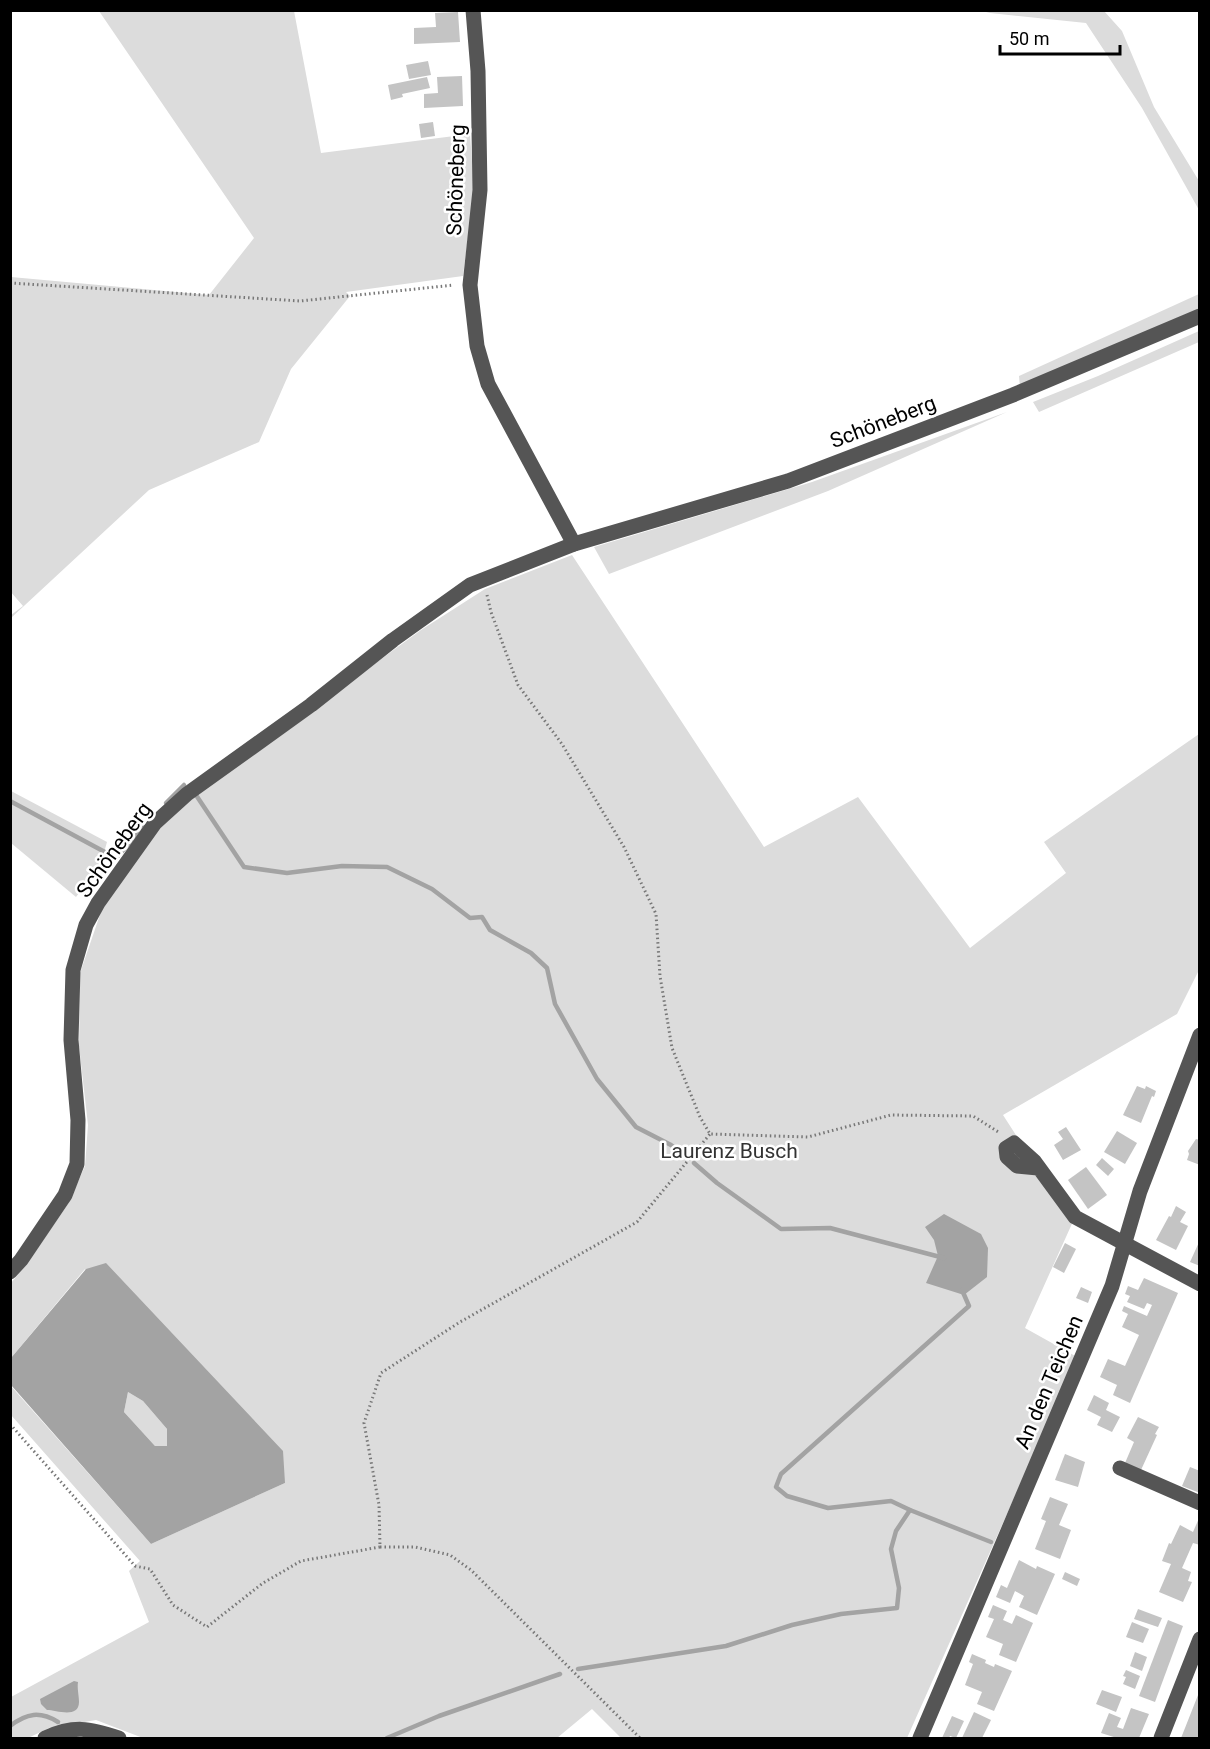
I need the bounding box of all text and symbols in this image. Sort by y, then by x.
scale bar [1000,18,1120,56]
text: 50 m [1009,28,1049,49]
street label: Schöneberg [442,124,470,236]
street label: Schöneberg [827,391,939,453]
street label: Schöneberg [72,798,156,902]
park label: Laurenz Busch [660,1139,798,1163]
street label: An den Teichen [1010,1312,1088,1452]

